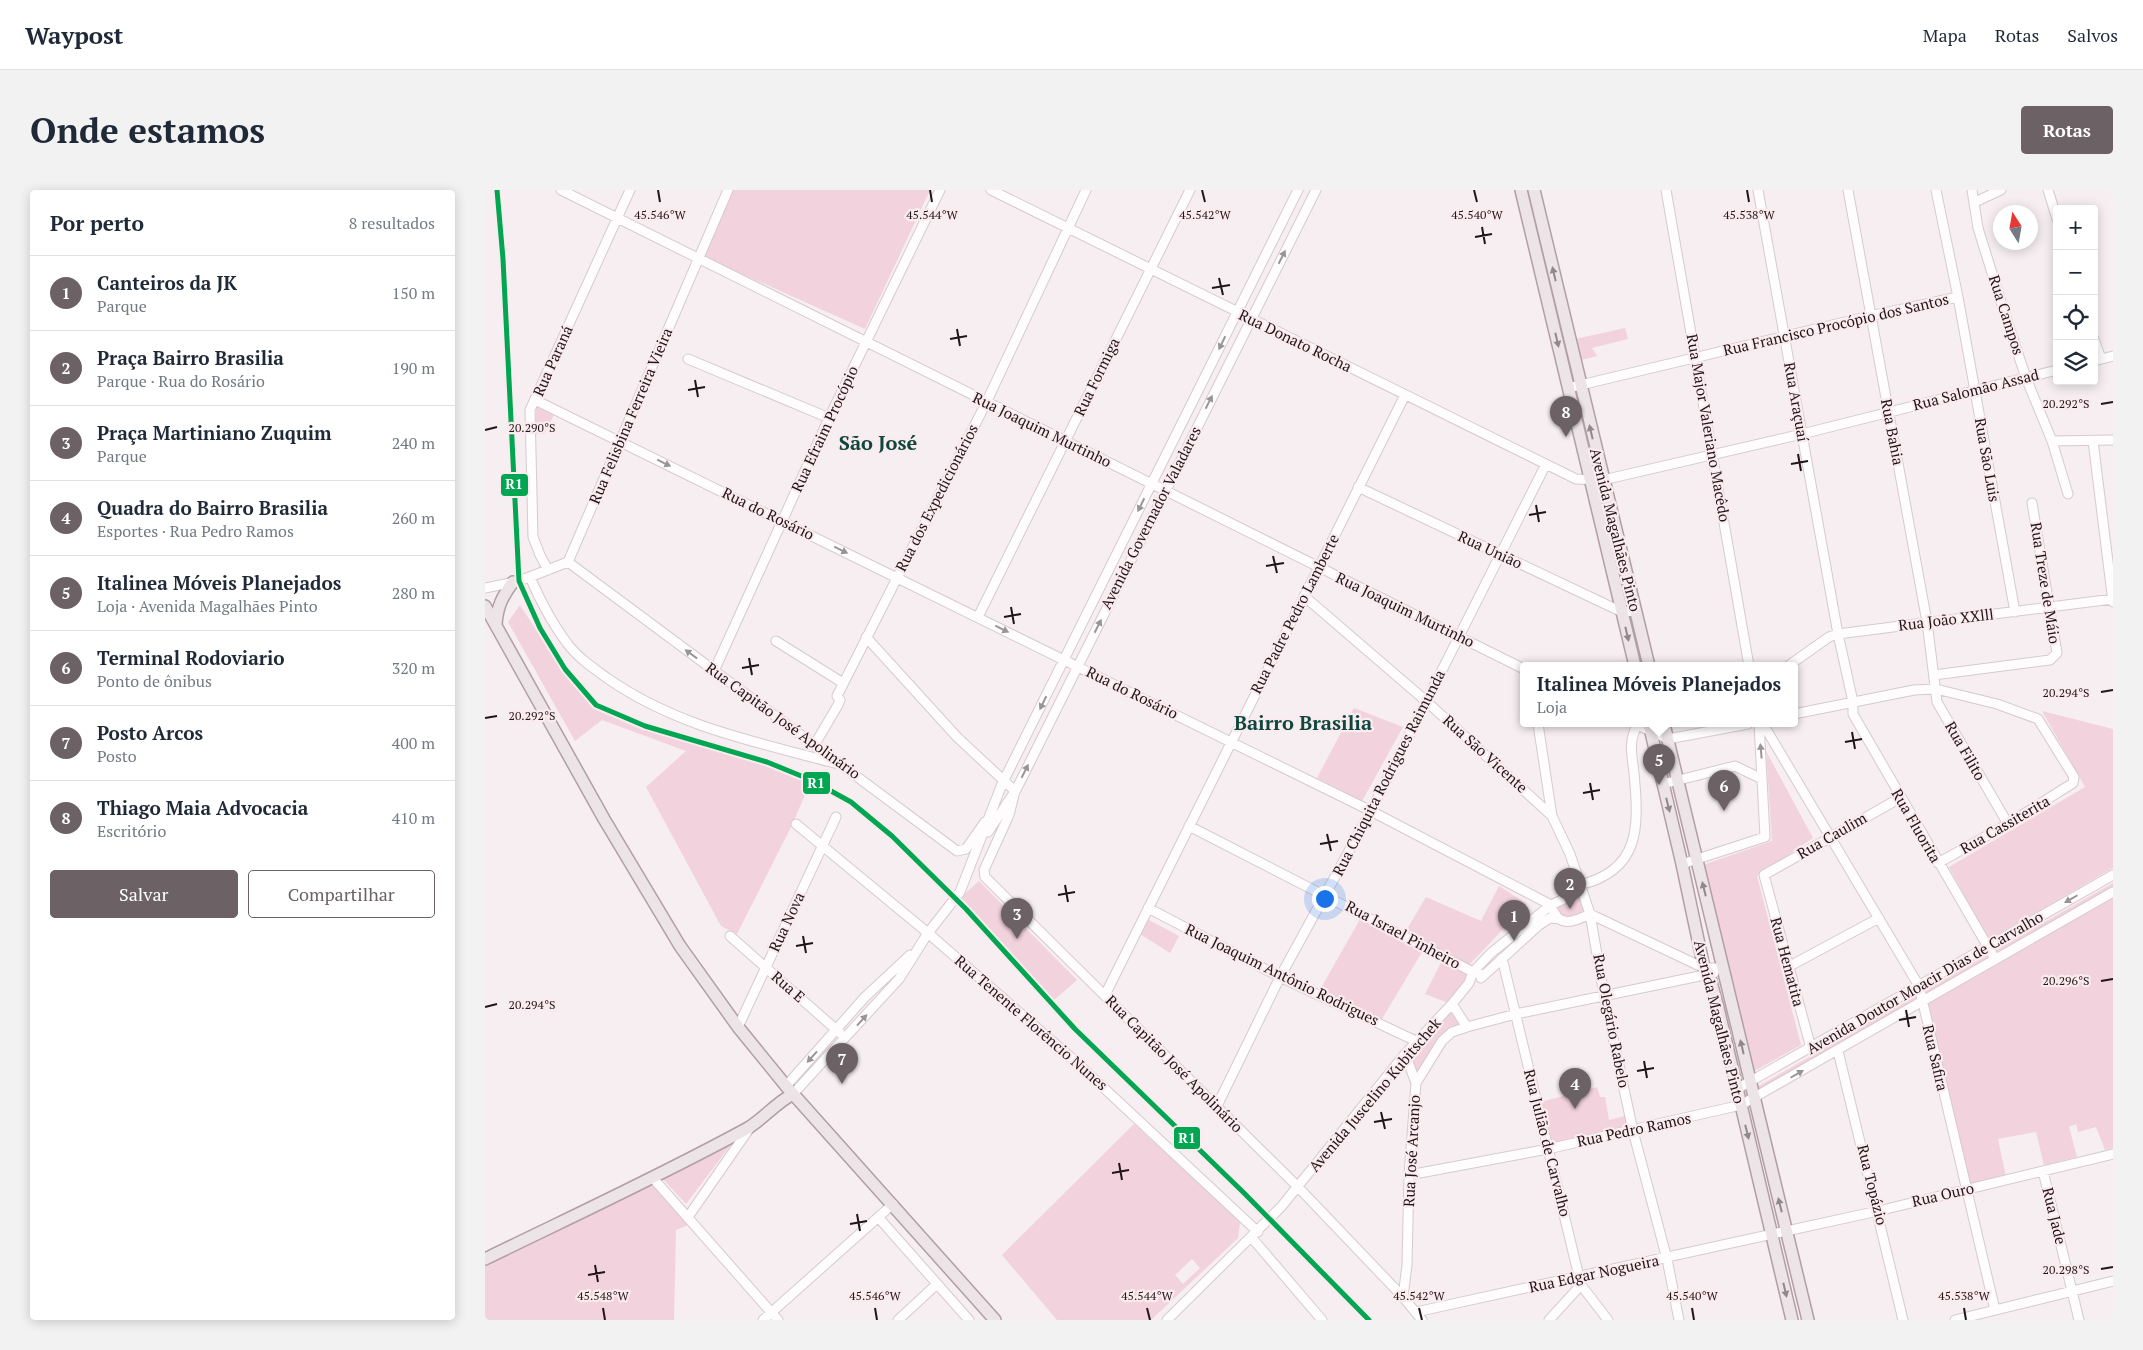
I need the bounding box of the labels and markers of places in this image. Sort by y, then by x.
pin: 8 [1550,396,1582,437]
pin: 5 [1643,744,1675,785]
pin: 6 [1708,770,1740,811]
pin: 2 [1554,868,1586,909]
pin: 3 [1001,898,1033,939]
pin: 1 [1498,900,1530,941]
pin: 7 [826,1043,858,1084]
pin: 4 [1559,1068,1591,1109]

